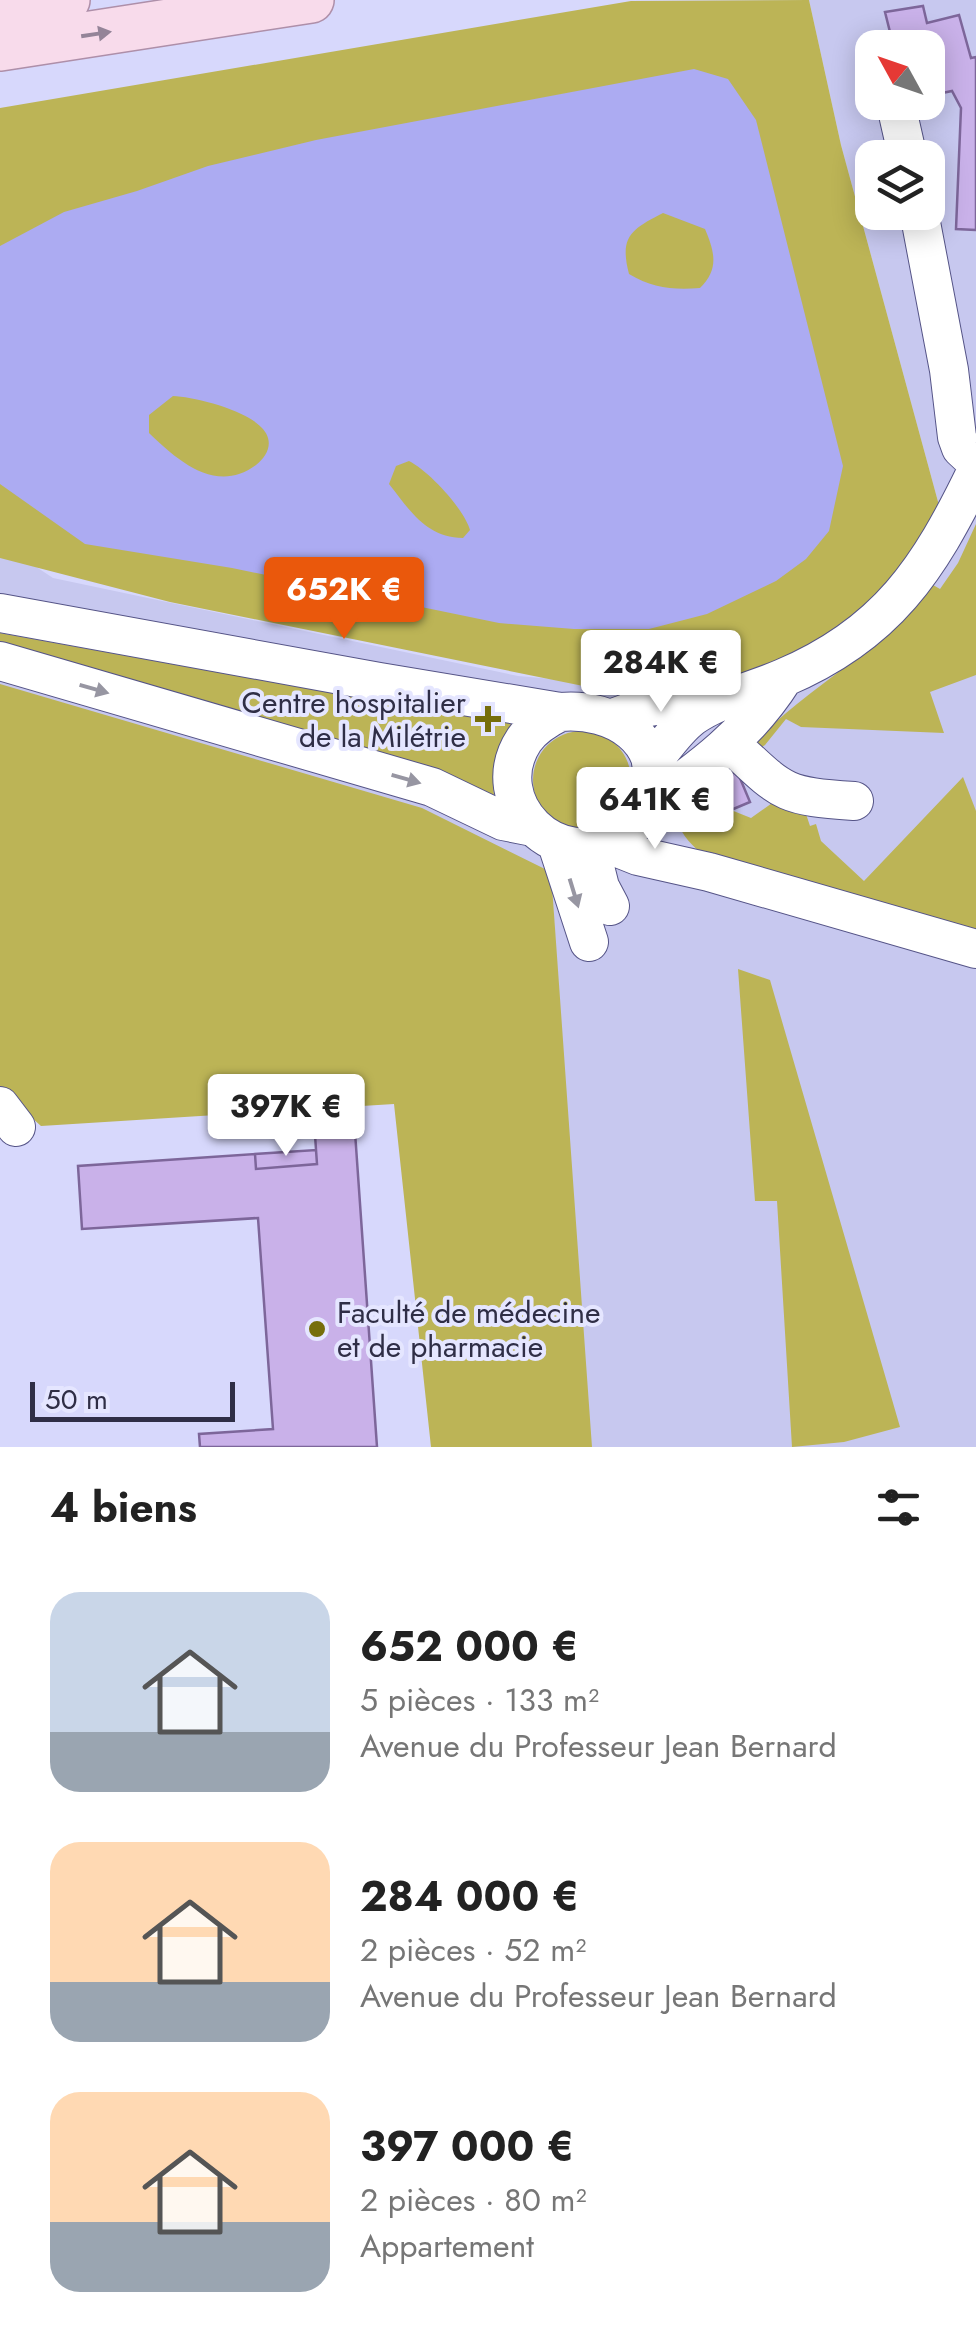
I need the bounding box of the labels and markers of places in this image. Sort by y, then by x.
pin: 652K € [263,557,425,642]
pin: 284K € [580,630,742,715]
place label: Centre hospitalier de la Milétrie [242,681,467,758]
marker: Centre hospitalier de la Milétrie [475,706,501,732]
pin: 641K € [574,767,736,852]
pin: 397K € [205,1074,367,1159]
place label: Faculté de médecine et de pharmacie [337,1291,600,1368]
marker: Faculté de médecine et de pharmacie [306,1318,328,1340]

